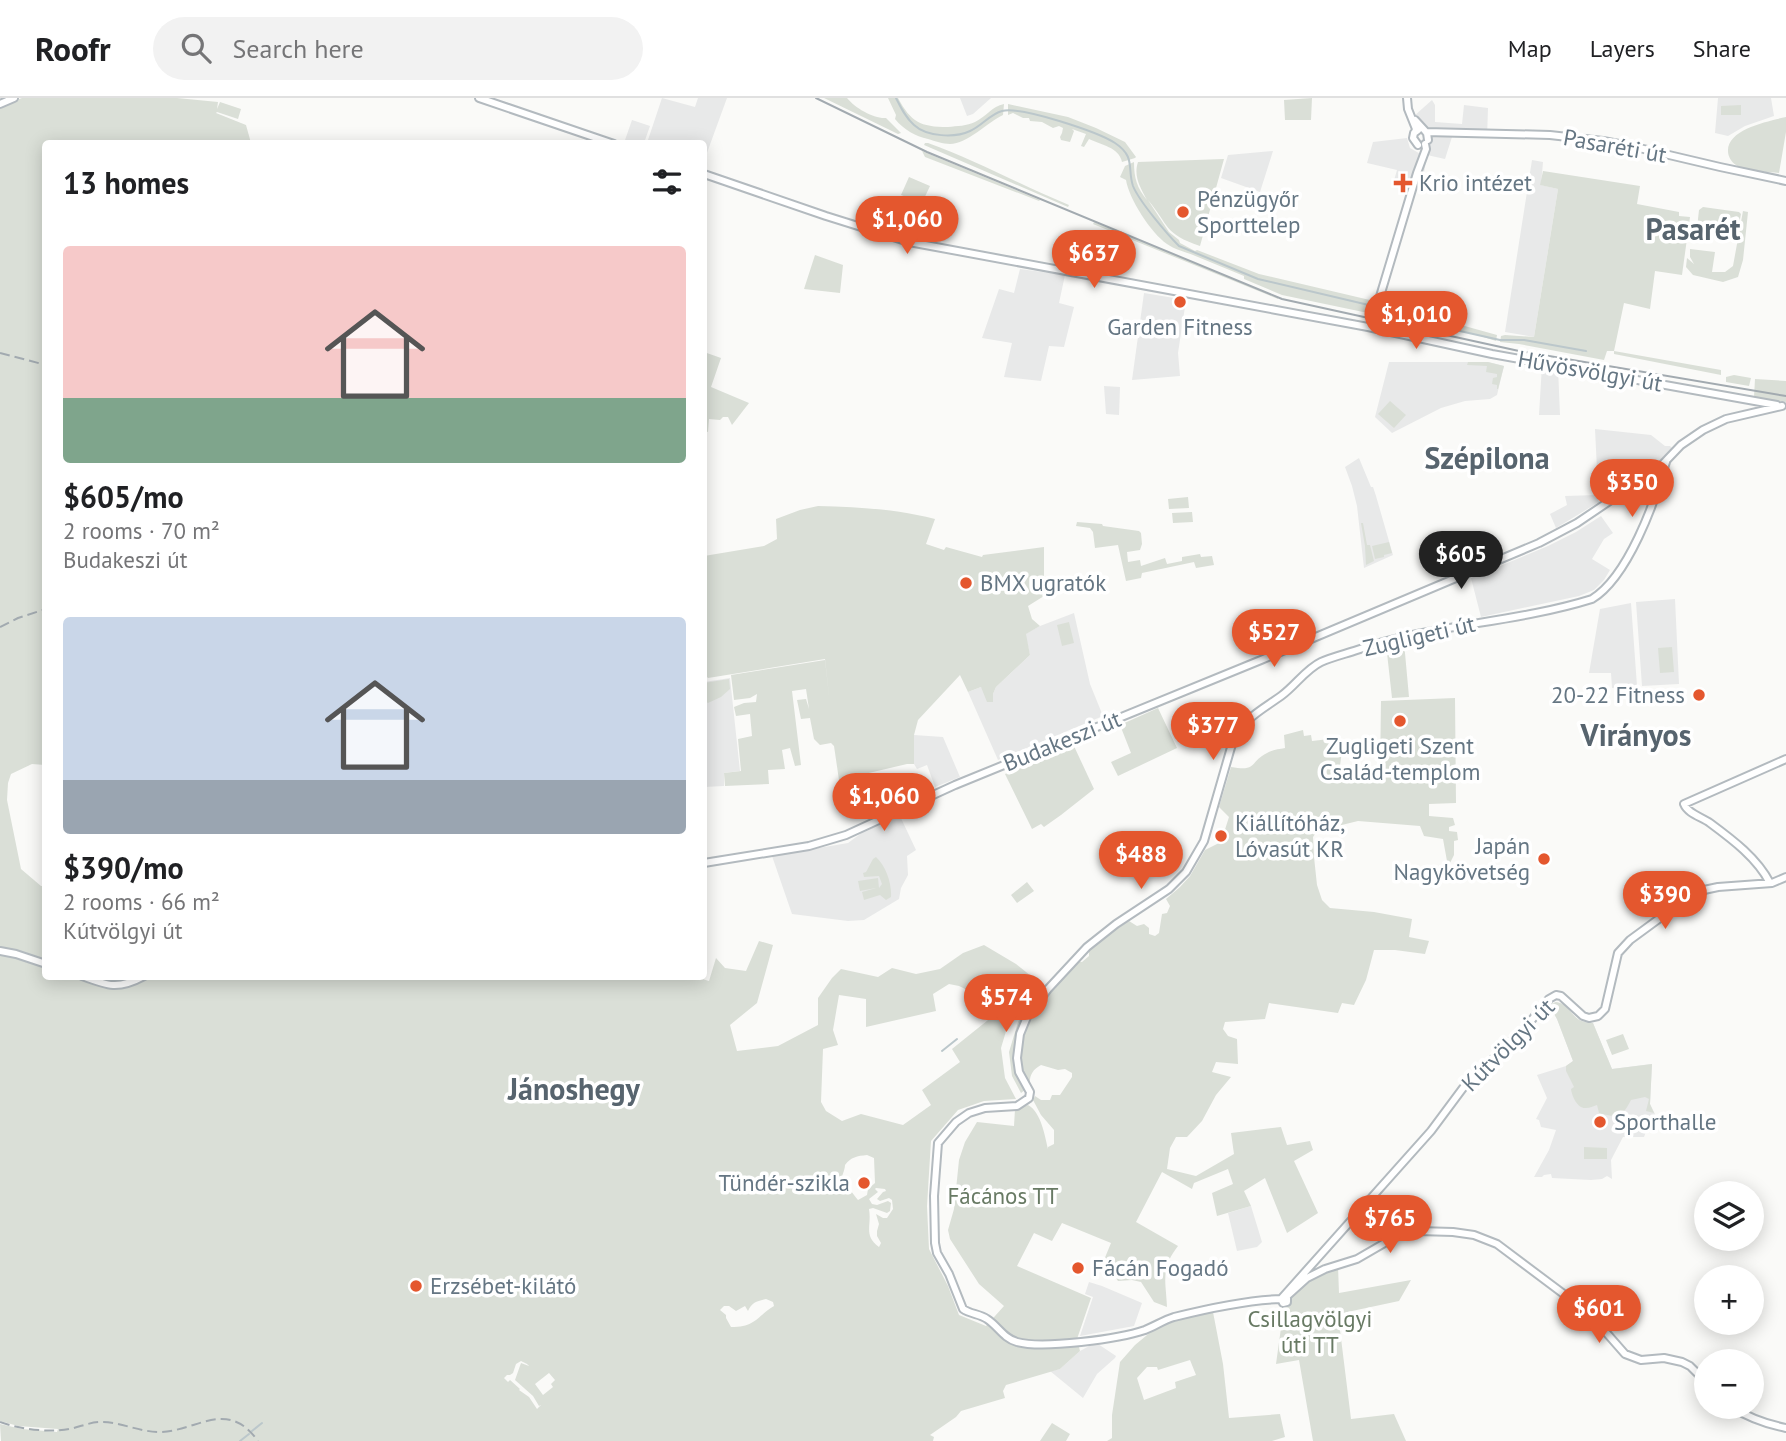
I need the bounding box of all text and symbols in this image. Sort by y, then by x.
search box [153,17,643,80]
text: Roofr [35,27,111,70]
icon: search [177,29,215,67]
text: Search here [233,32,364,65]
text: Map [1508,33,1552,64]
text: Layers [1590,33,1655,64]
text: Share [1693,33,1751,64]
street label: Pasaréti út [1561,122,1669,169]
text: 13 homes [63,163,189,202]
icon: filters [648,163,686,201]
place label: Krio intézet [1419,168,1532,197]
marker: Krio intézet [1393,173,1413,193]
place label: Pénzügyőr Sporttelep [1197,184,1300,239]
pin: $1,060 [850,197,964,256]
text: $1,060 [871,204,943,233]
marker: Pénzügyőr Sporttelep [1175,204,1191,220]
district label: Pasarét [1646,209,1741,248]
pin: $637 [1053,230,1135,290]
text: $637 [1068,238,1120,267]
icon: home [312,291,438,417]
pin: $1,010 [1359,292,1473,351]
marker: Garden Fitness [1172,294,1188,310]
text: $1,010 [1380,299,1452,328]
place label: Garden Fitness [1107,312,1253,341]
street label: Hűvösvölgyi út [1516,344,1665,398]
district label: Szépilona [1424,438,1550,477]
pin: $350 [1591,460,1673,519]
text: $350 [1606,467,1658,496]
text: $605/mo [63,477,184,516]
text: 2 rooms · 70 m² [63,516,220,545]
pin: $605 [1420,532,1502,591]
text: $605 [1435,539,1487,568]
text: Budakeszi út [63,545,188,574]
place label: BMX ugratók [980,568,1106,597]
marker: BMX ugratók [958,575,974,591]
street label: Zugligeti út [1360,609,1478,662]
pin: $527 [1233,610,1315,669]
text: $527 [1248,617,1300,646]
icon: home [312,662,438,788]
place label: 20-22 Fitness [1551,680,1685,709]
marker: 20-22 Fitness [1691,687,1707,703]
pin: $377 [1172,702,1254,762]
street label: Budakeszi út [999,704,1125,777]
text: $377 [1187,710,1239,739]
marker: Zugligeti Szent Család-templom [1392,713,1408,729]
district label: Virányos [1580,715,1691,754]
place label: Zugligeti Szent Család-templom [1320,731,1480,786]
pin: $1,060 [827,774,941,833]
text: $1,060 [848,781,920,810]
place label: Kiállítóház, Lóvasút KR [1235,808,1346,863]
marker: Kiállítóház, Lóvasút KR [1213,828,1229,844]
place label: Japán Nagykövetség [1393,831,1530,886]
pin: $488 [1100,832,1182,891]
text: $488 [1115,839,1167,868]
text: $390/mo [63,848,184,887]
marker: Japán Nagykövetség [1536,851,1552,867]
pin: $390 [1624,872,1706,931]
text: $390 [1639,879,1691,908]
text: 2 rooms · 66 m² [63,887,220,916]
text: Kútvölgyi út [63,916,183,945]
pin: $574 [965,974,1047,1034]
text: $574 [980,982,1032,1011]
street label: Kútvölgyi út [1455,992,1560,1097]
district label: Jánoshegy [507,1069,641,1108]
place label: Sporthalle [1614,1107,1716,1136]
marker: Sporthalle [1592,1114,1608,1130]
place label: Tündér-szikla [719,1168,850,1197]
marker: Tündér-szikla [856,1175,872,1191]
park label: Fácános TT [947,1181,1059,1210]
map controls [1694,1181,1764,1419]
button: layers [1694,1181,1764,1251]
pin: $765 [1349,1196,1431,1255]
text: $765 [1364,1203,1416,1232]
place label: Fácán Fogadó [1092,1253,1228,1282]
marker: Fácán Fogadó [1070,1260,1086,1276]
button: + [1694,1265,1764,1335]
place label: Erzsébet-kilátó [430,1271,576,1300]
marker: Erzsébet-kilátó [408,1278,424,1294]
pin: $601 [1558,1286,1640,1345]
text: $601 [1573,1293,1625,1322]
park label: Csillagvölgyi úti TT [1248,1304,1372,1359]
button: − [1694,1349,1764,1419]

